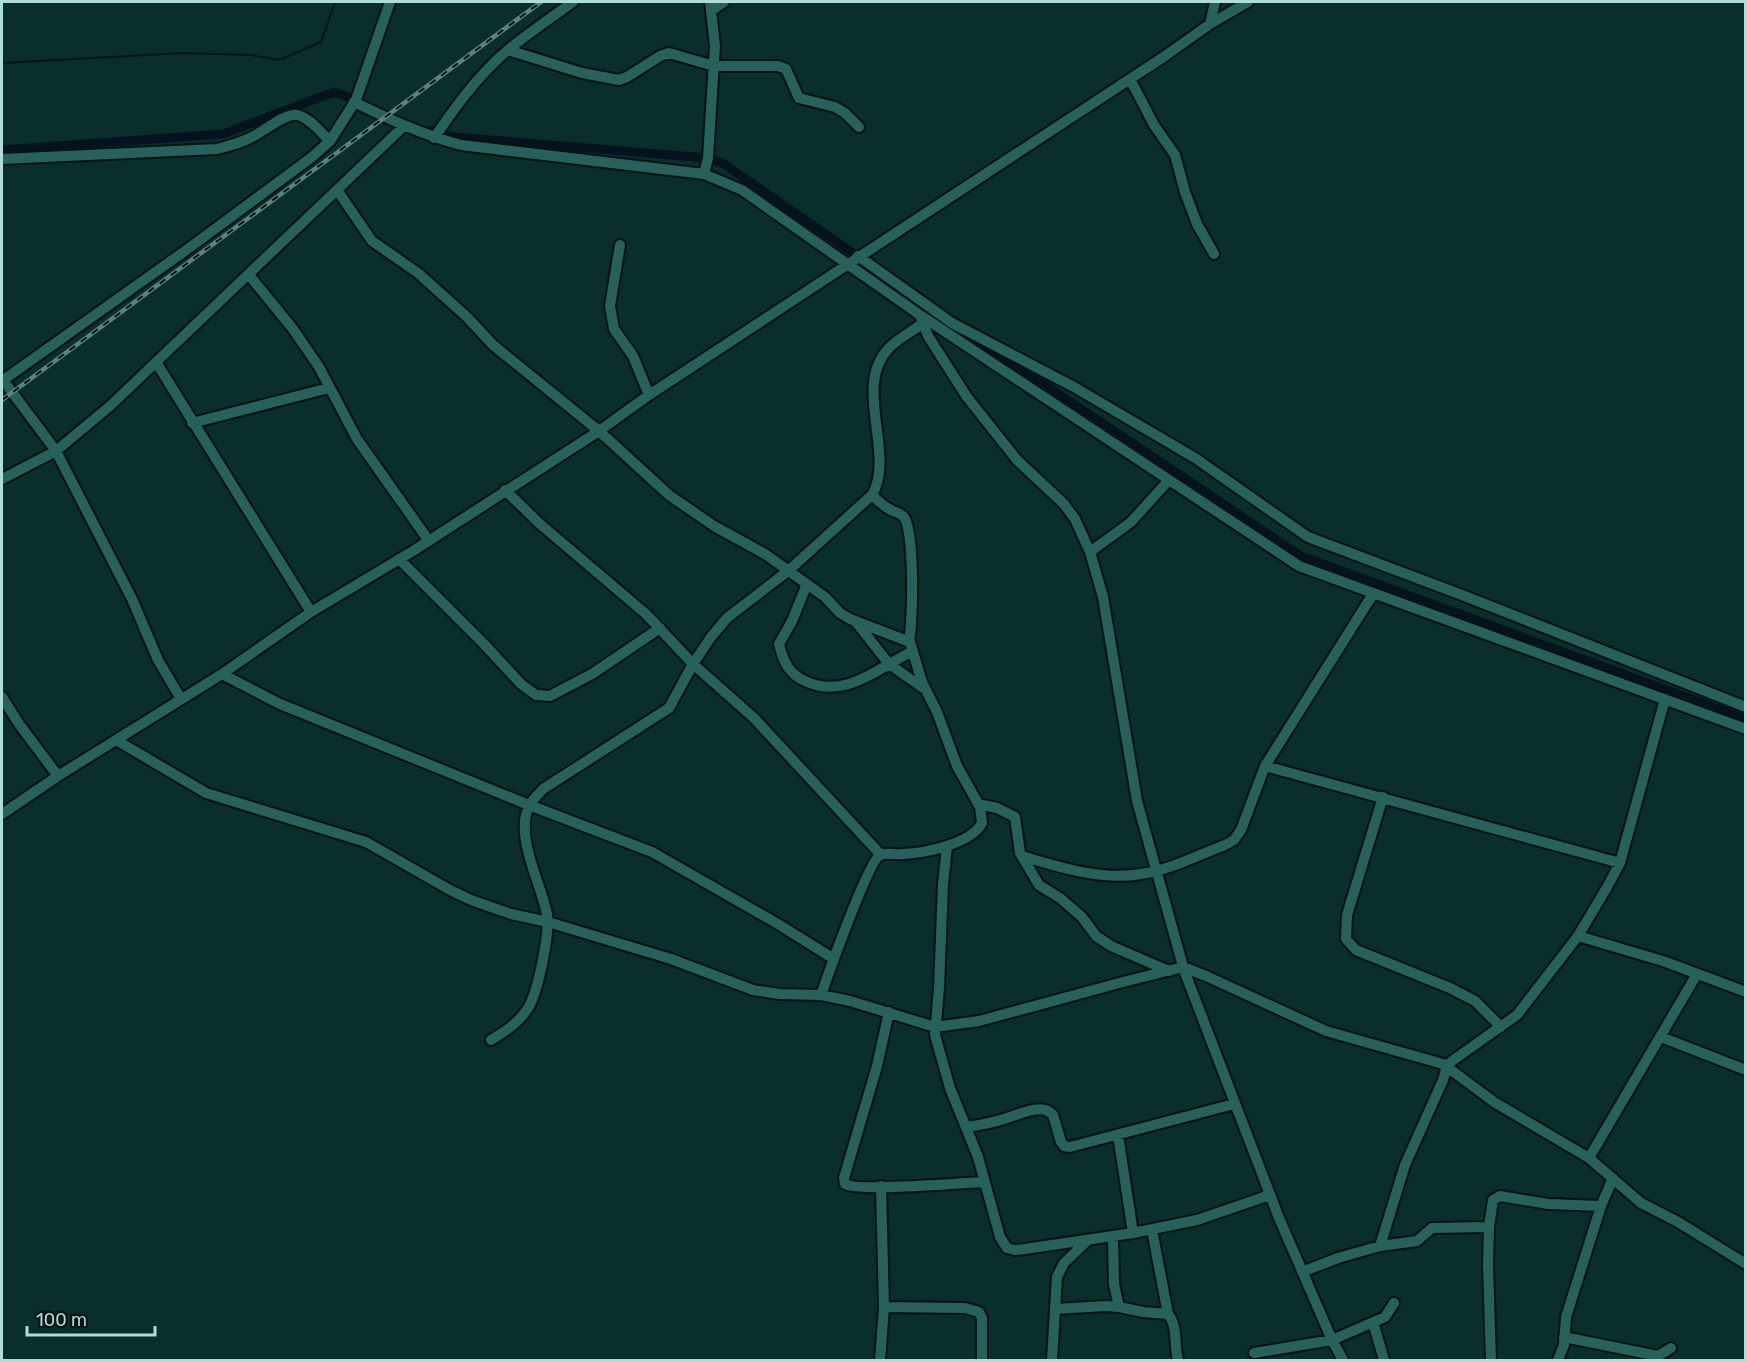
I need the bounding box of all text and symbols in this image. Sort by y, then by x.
scale bar [27,1299,154,1337]
text: 100 m [36,1309,87,1331]

